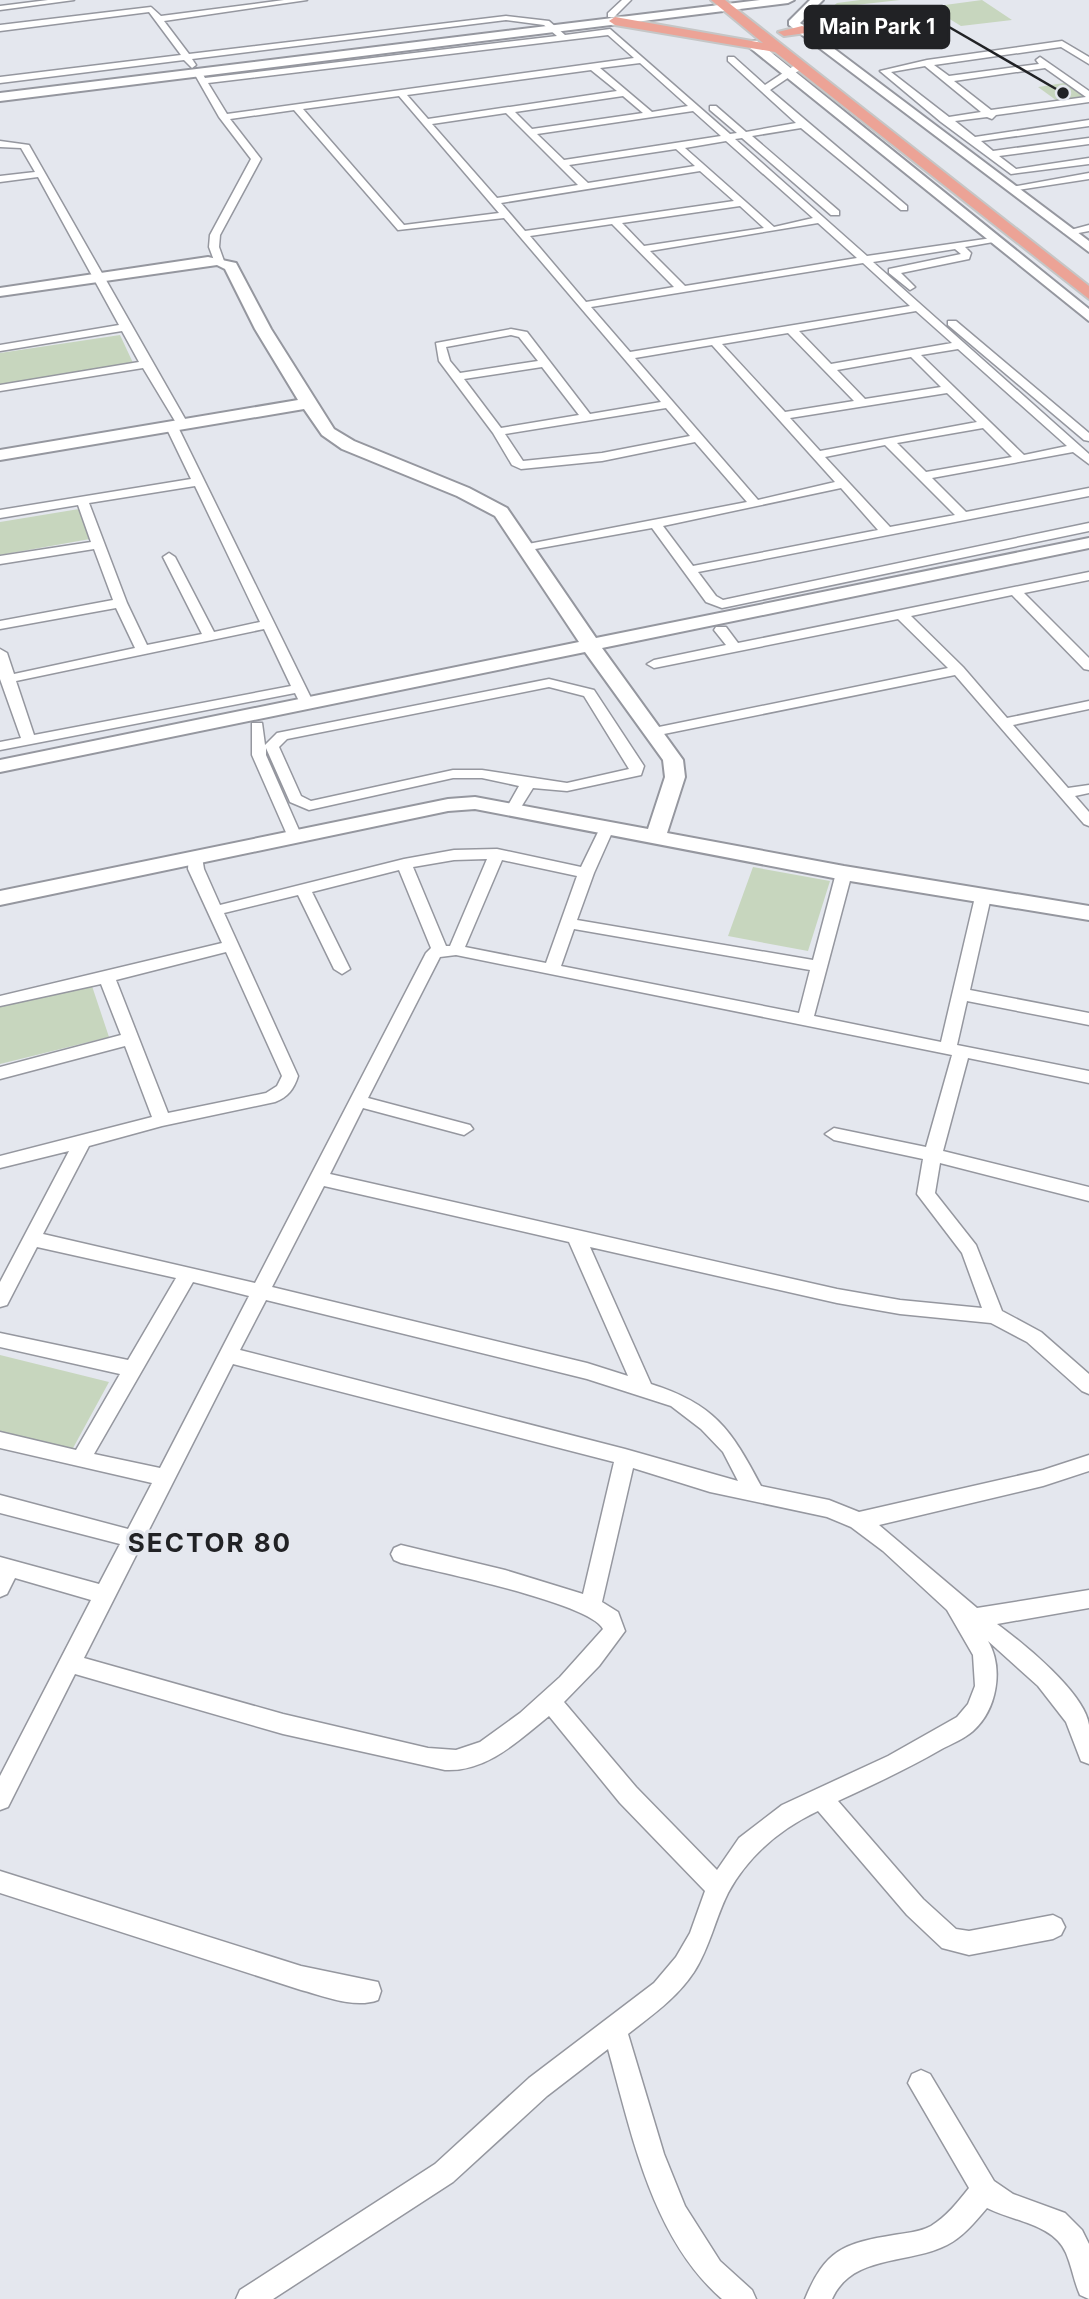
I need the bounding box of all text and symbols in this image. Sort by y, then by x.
callout: Main Park 1 [805,6,949,48]
text: Main Park 1 [819,14,935,39]
district label: SECTOR 80 [128,1527,292,1558]

